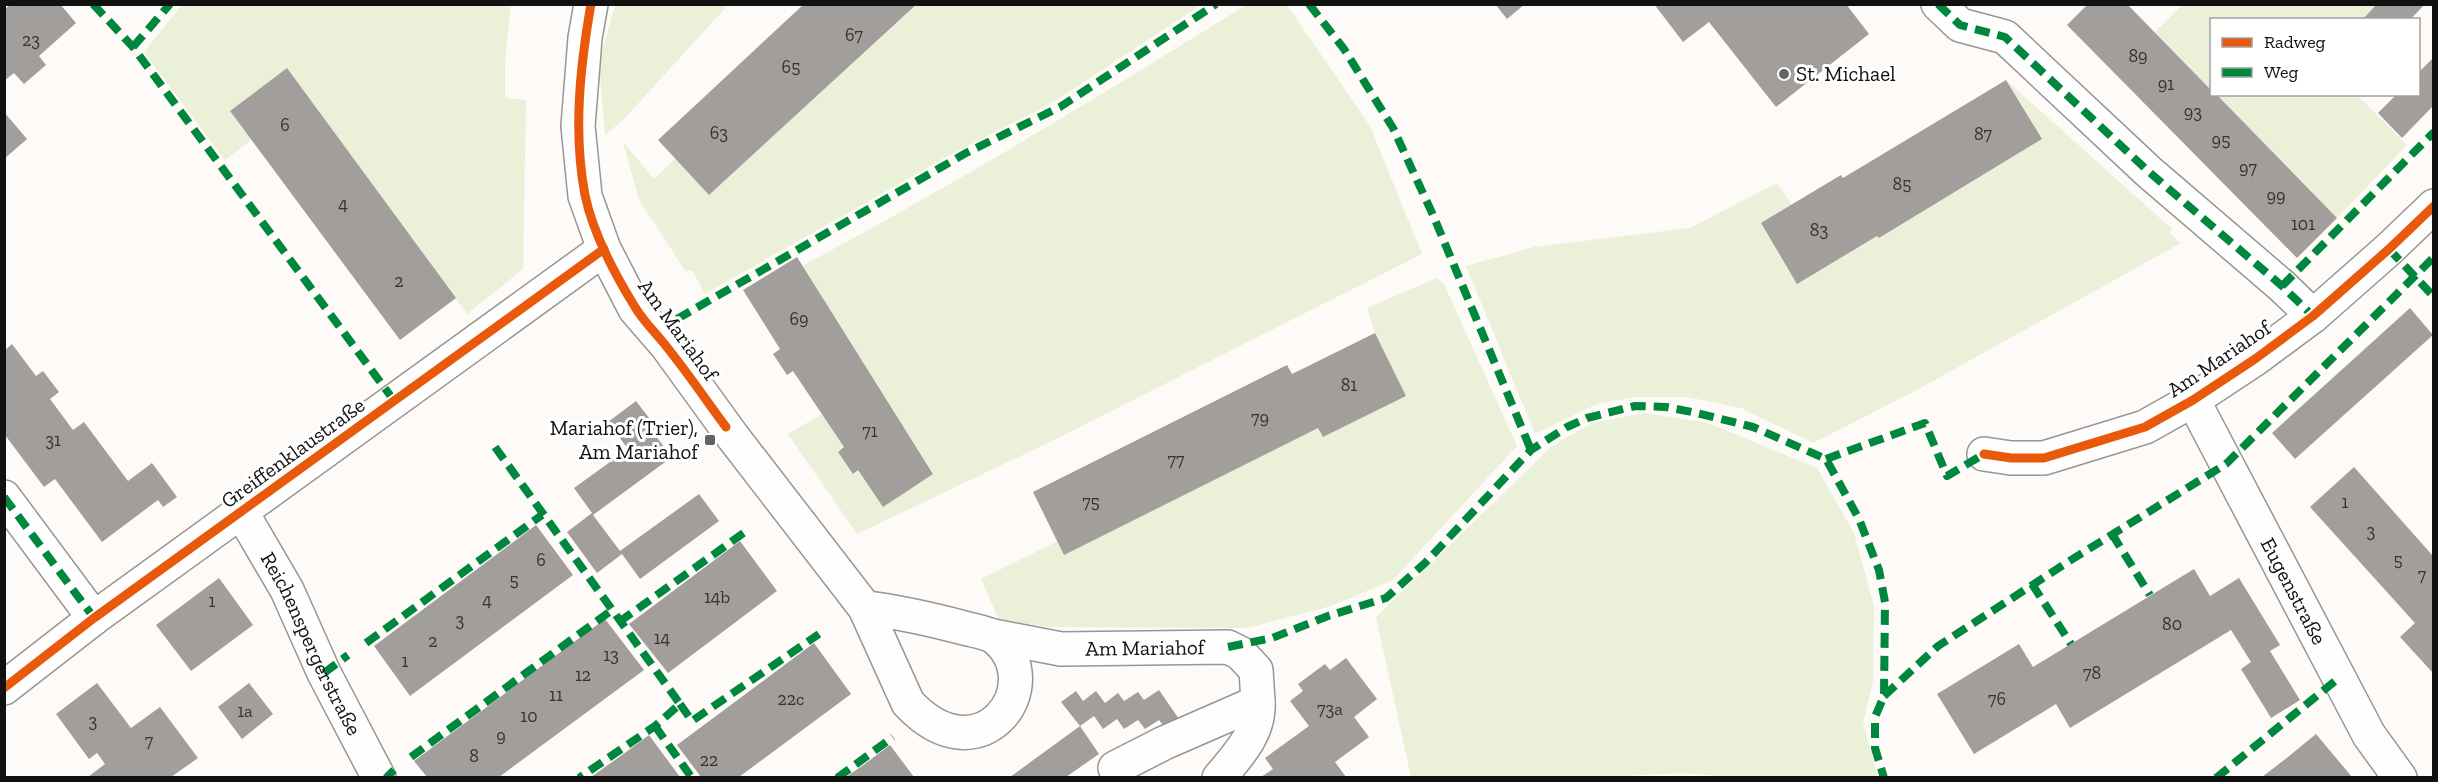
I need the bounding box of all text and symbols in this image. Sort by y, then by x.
legend [2210,18,2420,96]
house number: 67 [845,24,864,46]
house number: 23 [22,29,40,51]
text: Radweg [2264,31,2326,53]
house number: 89 [2128,45,2148,67]
house number: 65 [782,56,800,78]
place label: St. Michael [1796,61,1896,86]
text: Weg [2264,61,2298,83]
marker: St. Michael [1777,67,1791,81]
house number: 91 [2158,73,2174,95]
house number: 93 [2184,101,2202,123]
house number: 6 [280,114,290,136]
house number: 63 [710,122,728,144]
house number: 87 [1974,123,1993,145]
house number: 95 [2212,129,2230,151]
house number: 97 [2239,157,2258,179]
house number: 85 [1893,173,1911,195]
house number: 99 [2266,185,2286,207]
house number: 4 [338,193,348,215]
house number: 101 [2291,213,2315,235]
house number: 83 [1810,219,1828,241]
house number: 2 [394,270,404,292]
street label: Am Mariahof [633,274,724,386]
house number: 69 [789,308,809,330]
street label: Am Mariahof [2162,314,2276,402]
house number: 81 [1341,374,1357,396]
street label: Greiffenklaustraße [216,392,370,513]
house number: 79 [1251,407,1269,429]
place label: Mariahof (Trier), Am Mariahof [550,415,699,464]
house number: 71 [862,420,878,442]
house number: 31 [45,429,61,451]
marker: Mariahof (Trier), Am Mariahof [703,433,717,447]
house number: 77 [1168,449,1185,471]
house number: 75 [1082,491,1100,513]
house number: 1 [2342,491,2349,513]
house number: 3 [2367,520,2376,542]
street label: Eugenstraße [2256,533,2332,649]
street label: Reichenspergerstraße [256,547,367,739]
house number: 6 [536,549,546,571]
house number: 5 [2393,549,2403,571]
house number: 7 [2418,564,2427,586]
house number: 5 [509,569,519,591]
house number: 14b [704,586,730,608]
house number: 4 [482,589,492,611]
house number: 1 [209,590,216,612]
house number: 3 [456,609,465,631]
house number: 80 [2162,613,2182,635]
house number: 14 [654,627,671,649]
house number: 2 [428,630,438,652]
street label: Am Mariahof [1085,634,1206,661]
house number: 13 [603,644,619,666]
house number: 1 [402,650,409,672]
house number: 78 [2083,662,2101,684]
house number: 12 [575,664,591,686]
house number: 11 [549,684,563,706]
house number: 22c [778,688,804,710]
house number: 76 [1988,688,2006,710]
house number: 73a [1317,698,1343,720]
house number: 1a [237,700,253,722]
house number: 10 [520,705,538,727]
house number: 3 [89,710,98,732]
house number: 9 [496,725,506,747]
house number: 7 [145,730,154,752]
house number: 8 [469,745,479,767]
house number: 22 [700,749,718,771]

